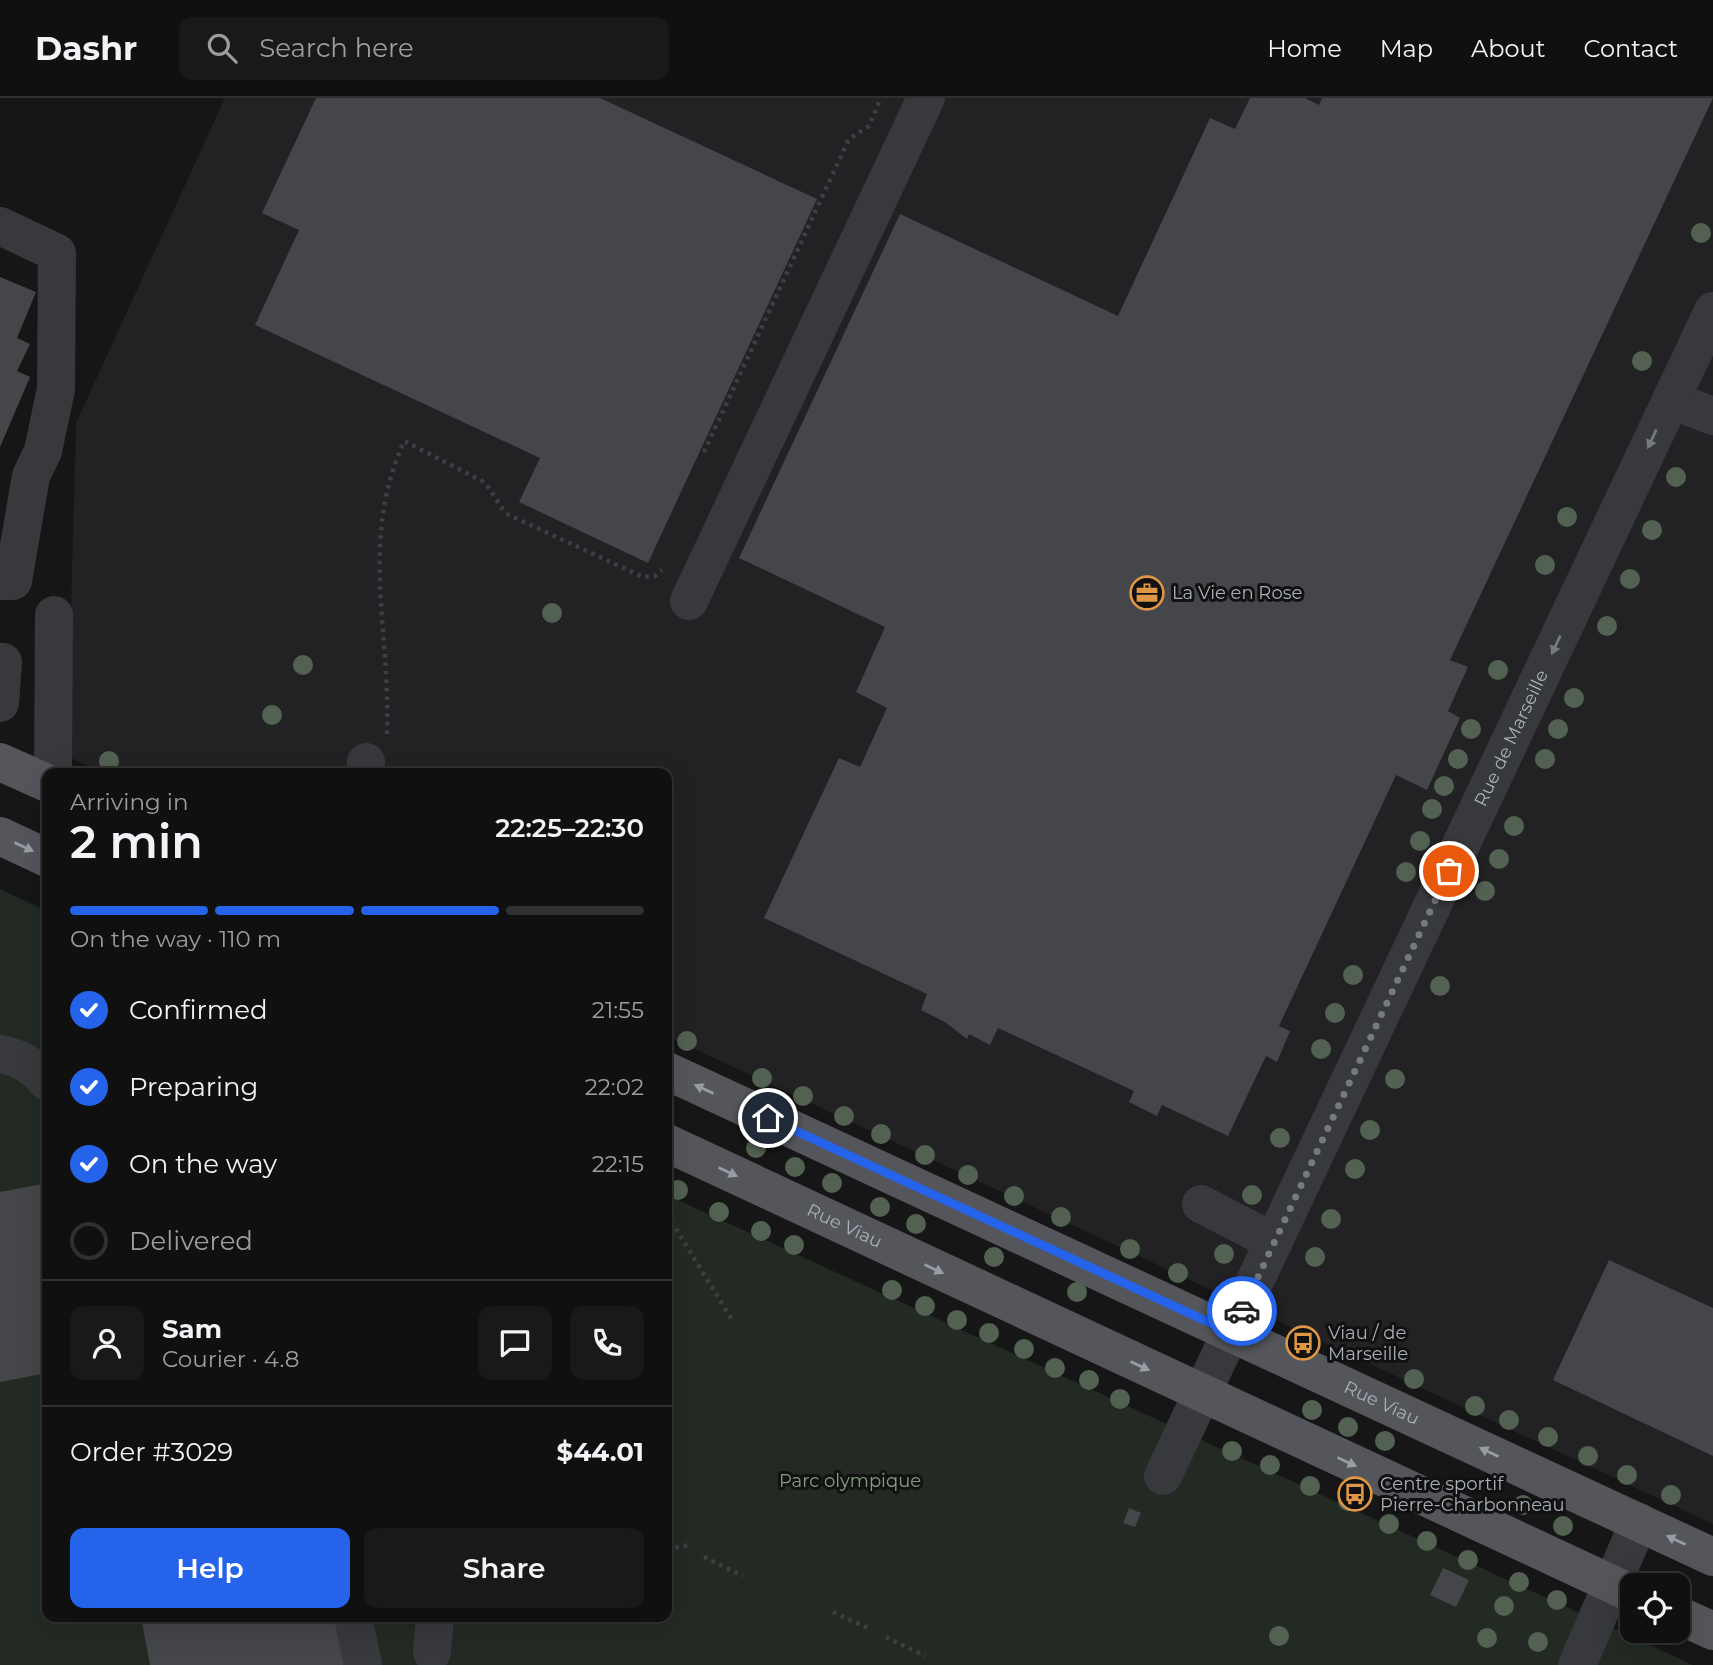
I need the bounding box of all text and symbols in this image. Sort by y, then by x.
search box [179,17,669,80]
text: Dashr [35,28,137,68]
icon: search [203,29,241,67]
text: Search here [259,32,414,64]
text: Home [1267,34,1342,63]
text: Map [1380,34,1433,63]
text: About [1471,34,1545,63]
text: Contact [1583,34,1678,63]
one-way arrow [1647,429,1658,449]
office icon: La Vie en Rose [1128,574,1166,612]
place label: La Vie en Rose [1172,582,1302,604]
one-way arrow [1550,635,1561,655]
street label: Rue de Marseille [1470,666,1553,810]
text: Arriving in [70,788,189,816]
text: 22:25–22:30 [495,812,644,844]
text: 2 min [70,813,203,870]
pin [1419,841,1479,901]
one-way arrow [13,842,34,853]
icon: bag [1430,852,1468,890]
text: On the way · 110 m [70,925,281,953]
icon: check [70,991,108,1029]
text: Confirmed [129,994,268,1026]
text: 21:55 [592,996,644,1024]
icon: check [70,1068,108,1106]
text: Preparing [129,1071,258,1103]
text: 22:02 [585,1073,644,1101]
one-way arrow [694,1083,714,1095]
pin [738,1088,798,1148]
icon: home [749,1099,787,1137]
icon: check [70,1145,108,1183]
text: On the way [129,1148,277,1180]
text: 22:15 [592,1150,644,1178]
one-way arrow [718,1167,739,1178]
street label: Rue Viau [803,1199,886,1253]
text: Delivered [129,1225,253,1257]
one-way arrow [924,1264,944,1275]
courier [1207,1276,1277,1346]
icon: car [1223,1292,1261,1330]
button: person [70,1306,144,1380]
button: chat [478,1306,552,1380]
button: phone [570,1306,644,1380]
text: Sam [162,1313,222,1345]
place label: Viau / de Marseille [1328,1322,1408,1365]
bus stop icon: Viau / de Marseille [1284,1324,1322,1362]
text: Courier · 4.8 [162,1345,299,1373]
one-way arrow [1130,1361,1150,1372]
street label: Rue Viau [1340,1376,1423,1430]
text: Order #3029 [70,1436,233,1468]
text: $44.01 [557,1436,644,1468]
one-way arrow [1478,1446,1499,1457]
one-way arrow [1337,1456,1357,1467]
park label: Parc olympique [779,1470,921,1492]
place label: Centre sportif Pierre-Charbonneau [1380,1473,1565,1516]
bus stop icon: Centre sportif Pierre-Charbonneau [1336,1475,1374,1513]
button: Help [70,1528,350,1608]
button: Share [364,1528,644,1608]
one-way arrow [1666,1534,1686,1545]
map controls [1620,1573,1690,1643]
button: locate [1620,1573,1690,1643]

